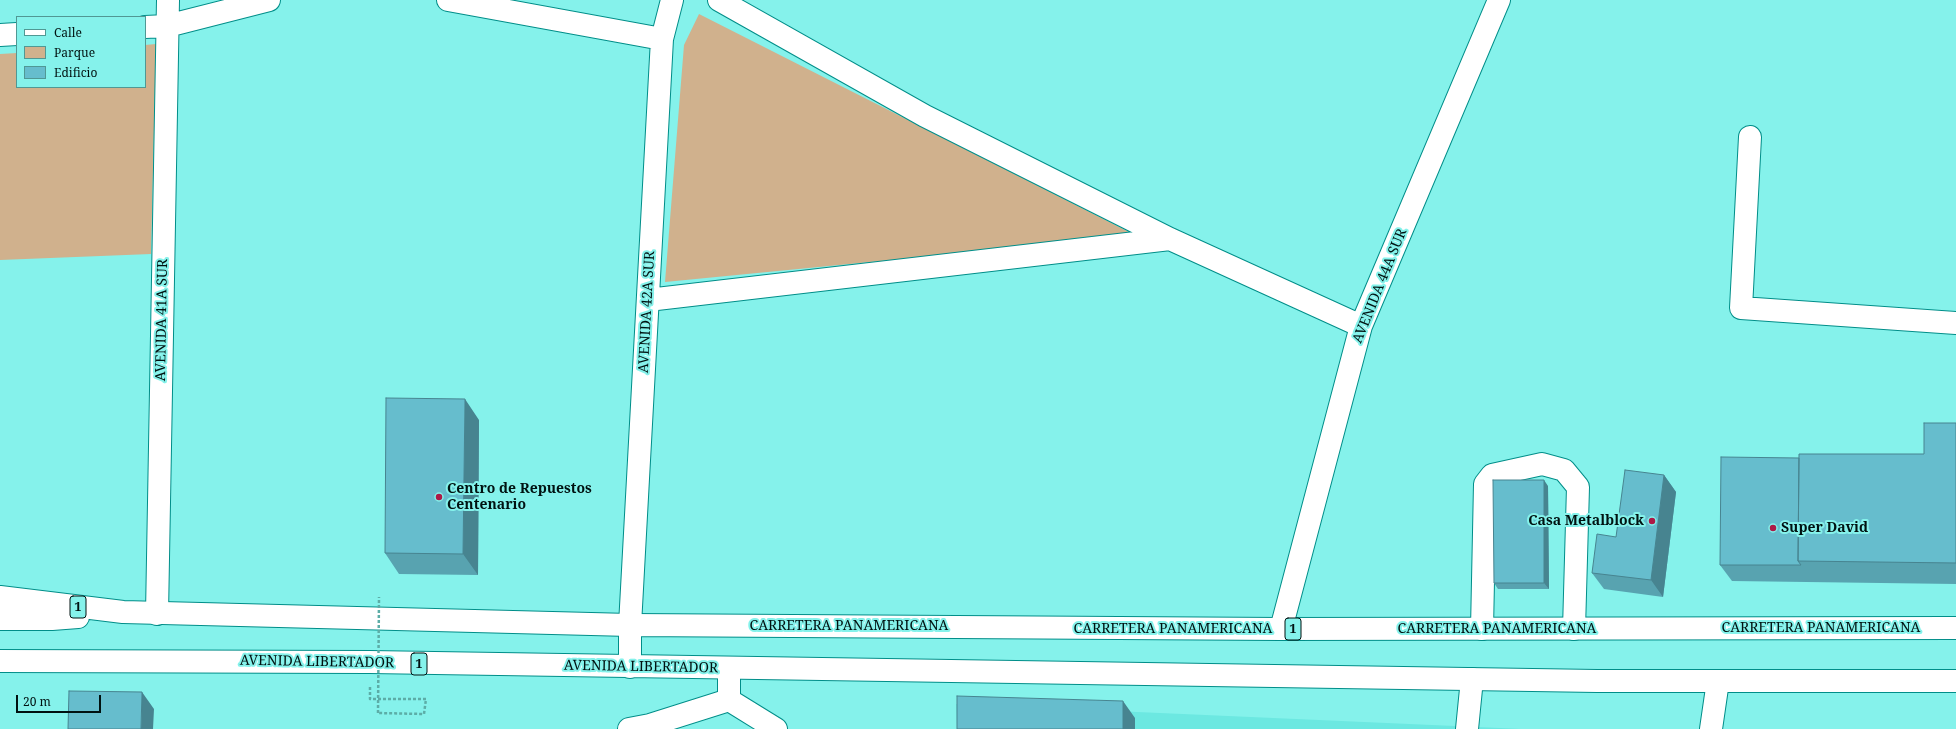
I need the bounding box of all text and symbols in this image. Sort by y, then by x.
legend [16,16,146,88]
text: Calle [54,24,82,41]
text: Parque [54,44,95,61]
text: Edificio [54,64,97,81]
street label: AVENIDA 44A SUR [1349,226,1411,346]
street label: AVENIDA 42A SUR [635,251,659,373]
street label: AVENIDA 41A SUR [153,259,171,381]
place label: Centro de Repuestos Centenario [447,481,592,514]
marker: Centro de Repuestos Centenario [434,492,444,502]
place label: Casa Metalblock [1528,513,1644,529]
marker: Casa Metalblock [1647,516,1657,526]
place label: Super David [1781,520,1868,536]
marker: Super David [1768,523,1778,533]
road number: 1 [70,596,86,618]
street label: CARRETERA PANAMERICANA [750,618,948,634]
road number: 1 [1285,618,1301,640]
street label: CARRETERA PANAMERICANA [1722,620,1920,636]
street label: CARRETERA PANAMERICANA [1074,621,1272,637]
street label: CARRETERA PANAMERICANA [1398,621,1596,637]
street label: AVENIDA LIBERTADOR [240,652,394,672]
road number: 1 [411,653,427,675]
street label: AVENIDA LIBERTADOR [564,657,718,677]
scale bar [18,687,103,713]
text: 20 m [23,693,51,710]

